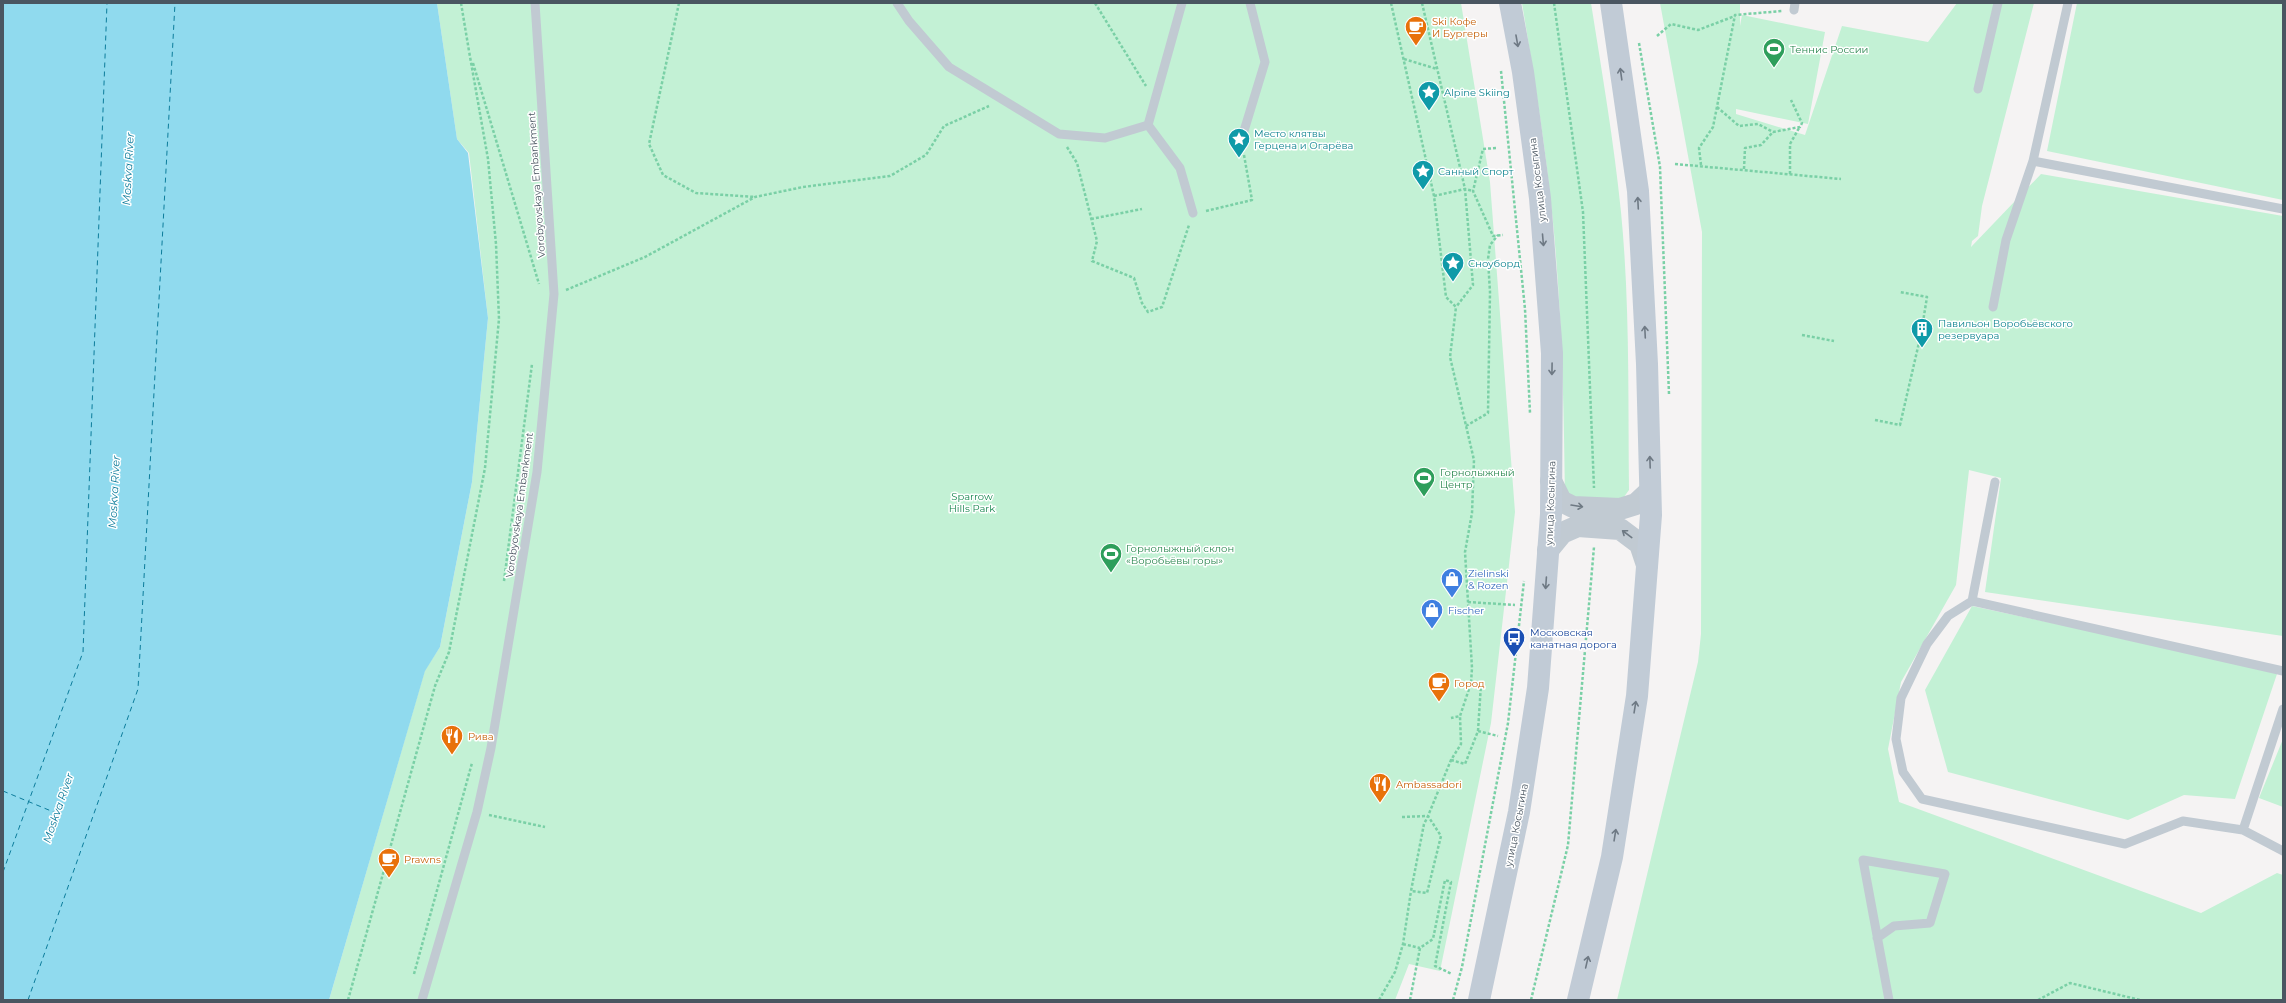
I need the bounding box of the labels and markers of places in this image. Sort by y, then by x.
cafe icon: Ski Кофе И Бургеры [1403,14,1429,47]
place label: Ski Кофе И Бургеры [1432,15,1488,40]
sports icon: Теннис России [1761,36,1787,69]
place label: Теннис России [1790,43,1868,56]
place icon: Alpine Skiing [1416,79,1442,112]
place label: Alpine Skiing [1444,86,1510,99]
place icon: Место клятвы Герцена и Огарёва [1226,126,1252,159]
place label: Место клятвы Герцена и Огарёва [1254,127,1353,152]
place icon: Санный Спорт [1410,158,1436,191]
place label: Санный Спорт [1438,165,1514,178]
place icon: Сноуборд [1440,250,1466,283]
place label: Сноуборд [1468,257,1520,270]
building icon: Павильон Воробьёвского резервуара [1909,316,1935,349]
place label: Павильон Воробьёвского резервуара [1938,317,2073,342]
sports icon: Горнолыжный Центр [1411,465,1437,498]
place label: Горнолыжный Центр [1440,466,1515,491]
sports icon: Горнолыжный склон «Воробьёвы горы» [1098,541,1124,574]
place label: Горнолыжный склон «Воробьёвы горы» [1126,542,1234,567]
shop icon: Zielinski & Rozen [1439,566,1465,599]
place label: Zielinski & Rozen [1468,567,1509,592]
shop icon: Fischer [1419,597,1445,630]
place label: Fischer [1448,604,1484,617]
bus stop icon: Московская канатная дорога [1501,625,1527,658]
place label: Московская канатная дорога [1530,626,1617,651]
cafe icon: Город [1426,670,1452,703]
place label: Город [1454,677,1485,690]
restaurant icon: Рива [439,723,465,756]
place label: Рива [468,730,494,743]
restaurant icon: Ambassadori [1367,771,1393,804]
place label: Ambassadori [1396,778,1462,791]
cafe icon: Prawns [376,846,402,879]
place label: Prawns [404,853,441,866]

